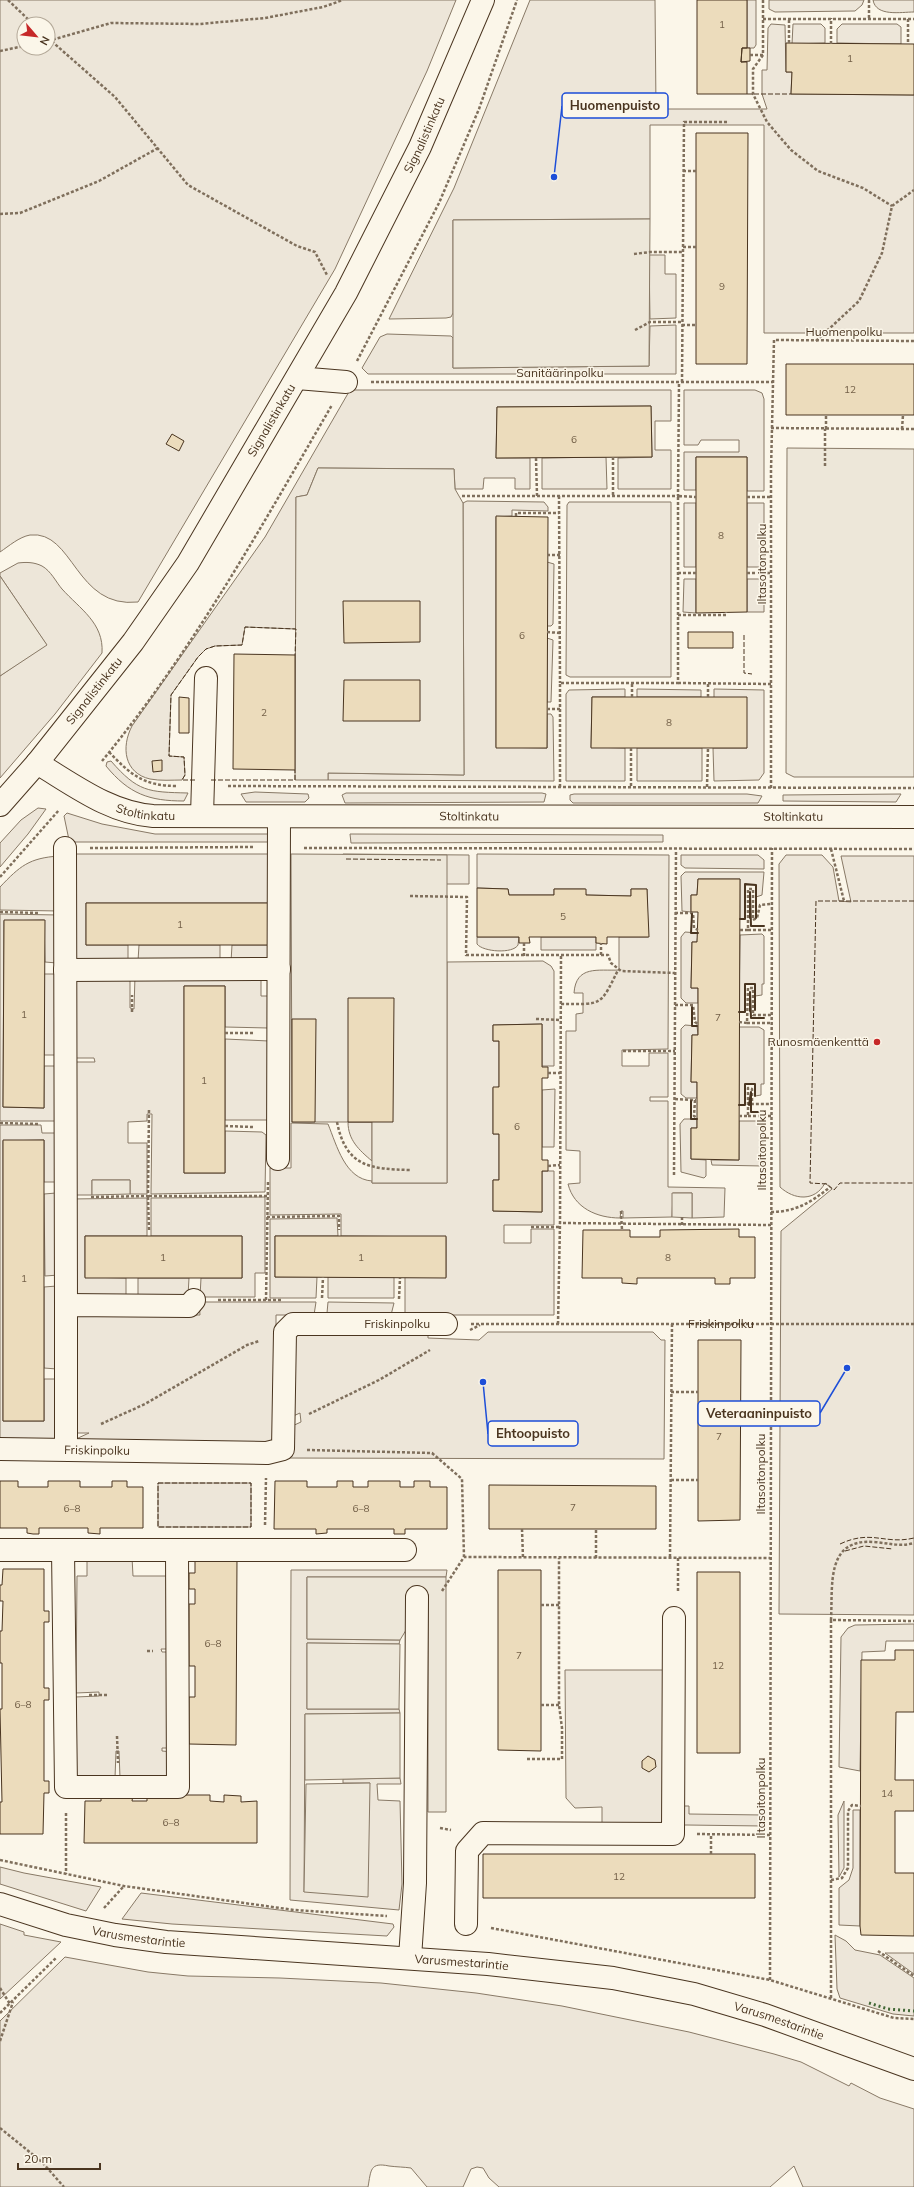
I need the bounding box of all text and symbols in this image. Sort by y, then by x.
north arrow [16,16,56,56]
house number: 1 [719,18,725,31]
text: N [37,34,53,48]
house number: 1 [847,52,853,65]
callout: Huomenpuisto [562,93,668,118]
street label: Signalistinkatu [400,94,448,175]
text: Huomenpuisto [570,97,660,113]
house number: 9 [719,280,725,293]
street label: Huomenpolku [805,324,883,339]
street label: Sanitäärinpolku [516,365,604,380]
street label: Signalistinkatu [244,381,298,459]
house number: 12 [844,383,856,396]
house number: 6 [571,433,577,446]
street label: Iltasoitonpolku [754,523,769,605]
house number: 8 [718,529,724,542]
house number: 6 [519,629,525,642]
street label: Signalistinkatu [62,654,125,727]
house number: 2 [261,706,267,719]
house number: 8 [666,716,672,729]
street label: Stoltinkatu [114,800,175,823]
street label: Stoltinkatu [439,808,499,823]
street label: Stoltinkatu [763,809,823,824]
house number: 5 [560,910,566,923]
house number: 1 [177,918,183,931]
house number: 1 [21,1008,27,1021]
house number: 7 [715,1011,721,1024]
place label: Runosmäenkenttä [768,1034,869,1049]
marker: Runosmäenkenttä [872,1037,882,1047]
house number: 1 [201,1074,207,1087]
street label: Iltasoitonpolku [754,1109,769,1191]
house number: 6 [514,1120,520,1133]
house number: 1 [160,1251,166,1264]
house number: 1 [358,1251,364,1264]
house number: 8 [665,1251,671,1264]
house number: 1 [21,1272,27,1285]
street label: Friskinpolku [364,1316,430,1331]
street label: Friskinpolku [688,1316,754,1331]
callout: Veteraaninpuisto [698,1401,820,1426]
text: Veteraaninpuisto [705,1405,812,1421]
callout: Ehtoopuisto [488,1421,578,1446]
text: Ehtoopuisto [496,1425,570,1441]
house number: 7 [716,1430,722,1443]
street label: Iltasoitonpolku [753,1433,768,1515]
street label: Friskinpolku [64,1442,130,1458]
house number: 7 [570,1501,576,1514]
house number: 6–8 [63,1502,81,1515]
house number: 6–8 [352,1502,370,1515]
house number: 6–8 [204,1637,222,1650]
house number: 7 [516,1649,522,1662]
house number: 12 [712,1659,724,1672]
house number: 6–8 [14,1698,32,1711]
street label: Iltasoitonpolku [753,1757,768,1839]
house number: 14 [881,1787,893,1800]
house number: 6–8 [162,1816,180,1829]
house number: 12 [613,1870,625,1883]
street label: Varusmestarintie [91,1922,186,1950]
street label: Varusmestarintie [414,1951,509,1973]
street label: Varusmestarintie [732,1998,826,2043]
scale bar [18,2145,100,2171]
text: 20 m [24,2151,52,2166]

